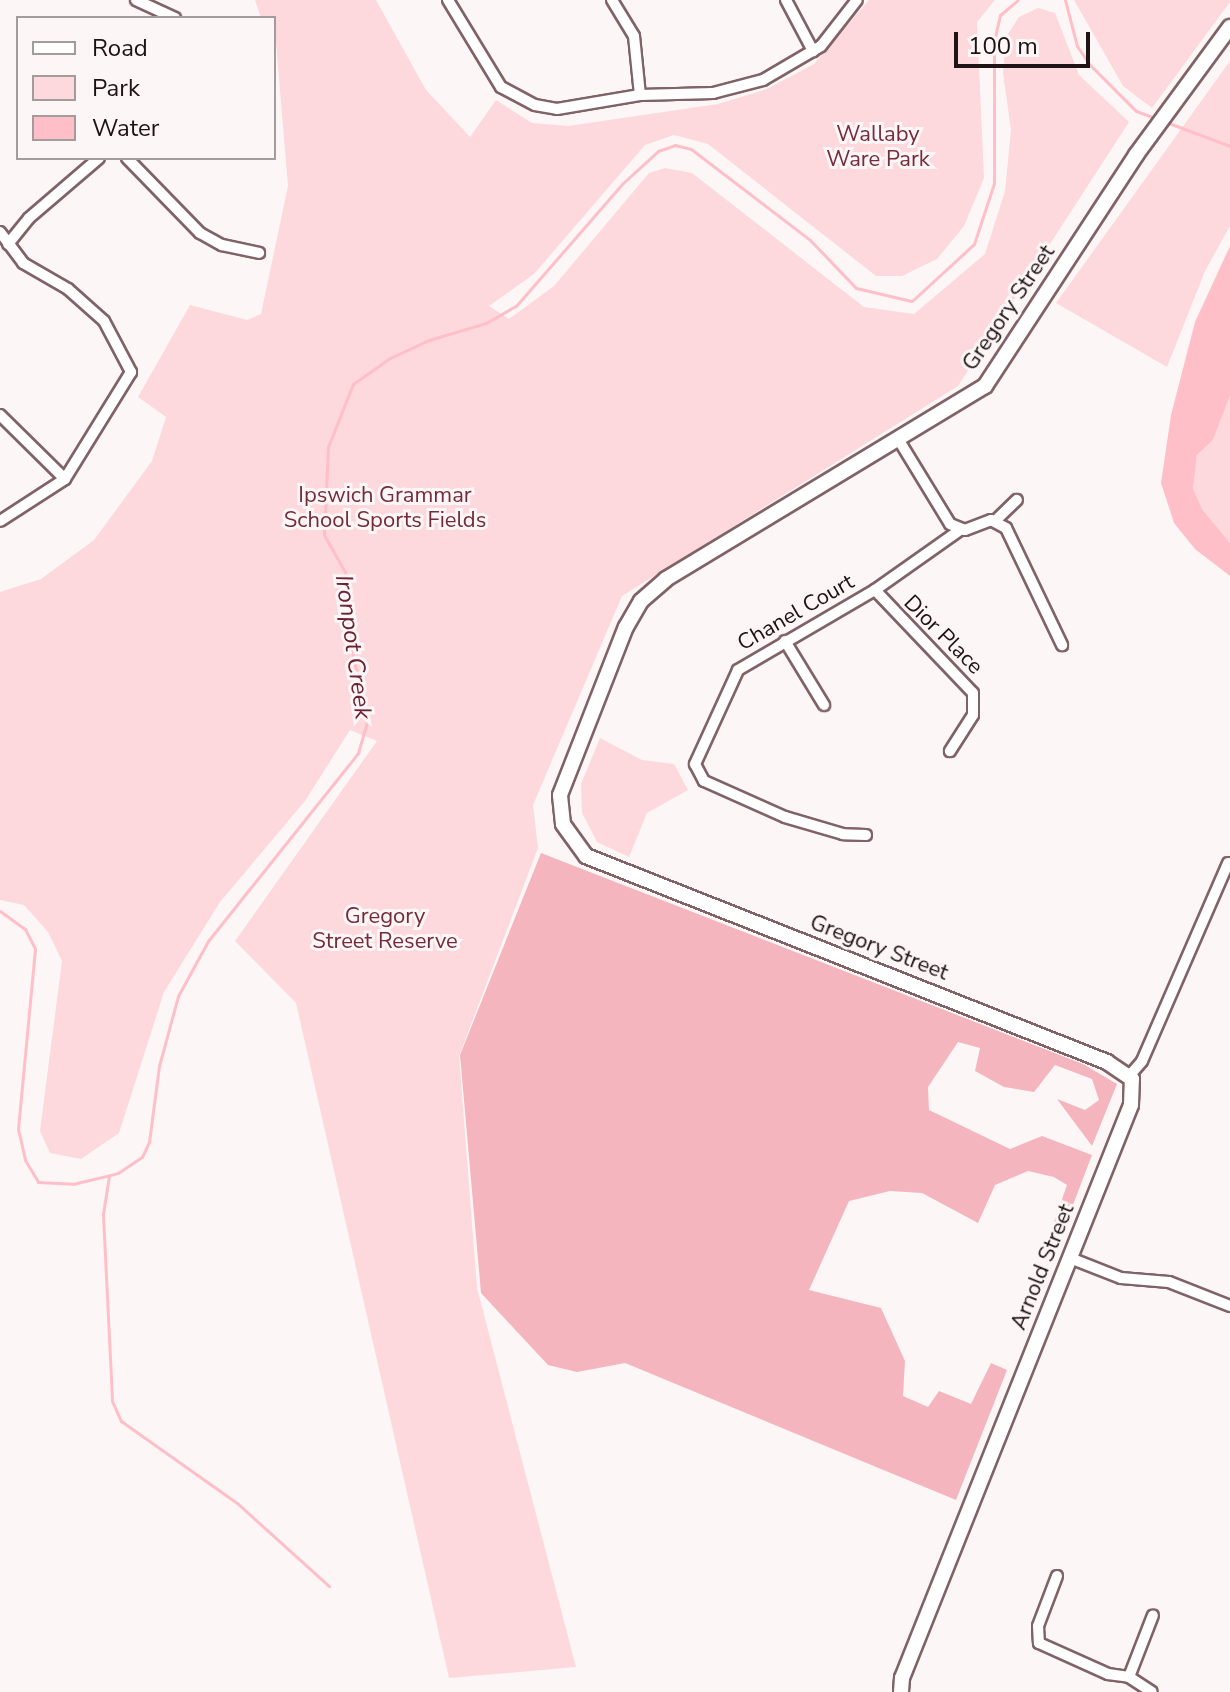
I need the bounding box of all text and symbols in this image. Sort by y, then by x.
legend [16,16,276,160]
scale bar [958,16,1094,66]
text: 100 m [968,30,1038,62]
text: Road [92,32,148,64]
text: Park [92,72,140,104]
text: Water [92,112,159,144]
park label: Wallaby Ware Park [826,121,930,172]
street label: Gregory Street [957,240,1061,376]
park label: Ipswich Grammar School Sports Fields [284,482,486,534]
street label: Chanel Court [733,569,859,657]
water label: Ironpot Creek [329,573,377,721]
street label: Dior Place [898,590,988,680]
park label: Gregory Street Reserve [312,903,458,954]
street label: Gregory Street [806,910,952,986]
street label: Arnold Street [1006,1200,1080,1334]

